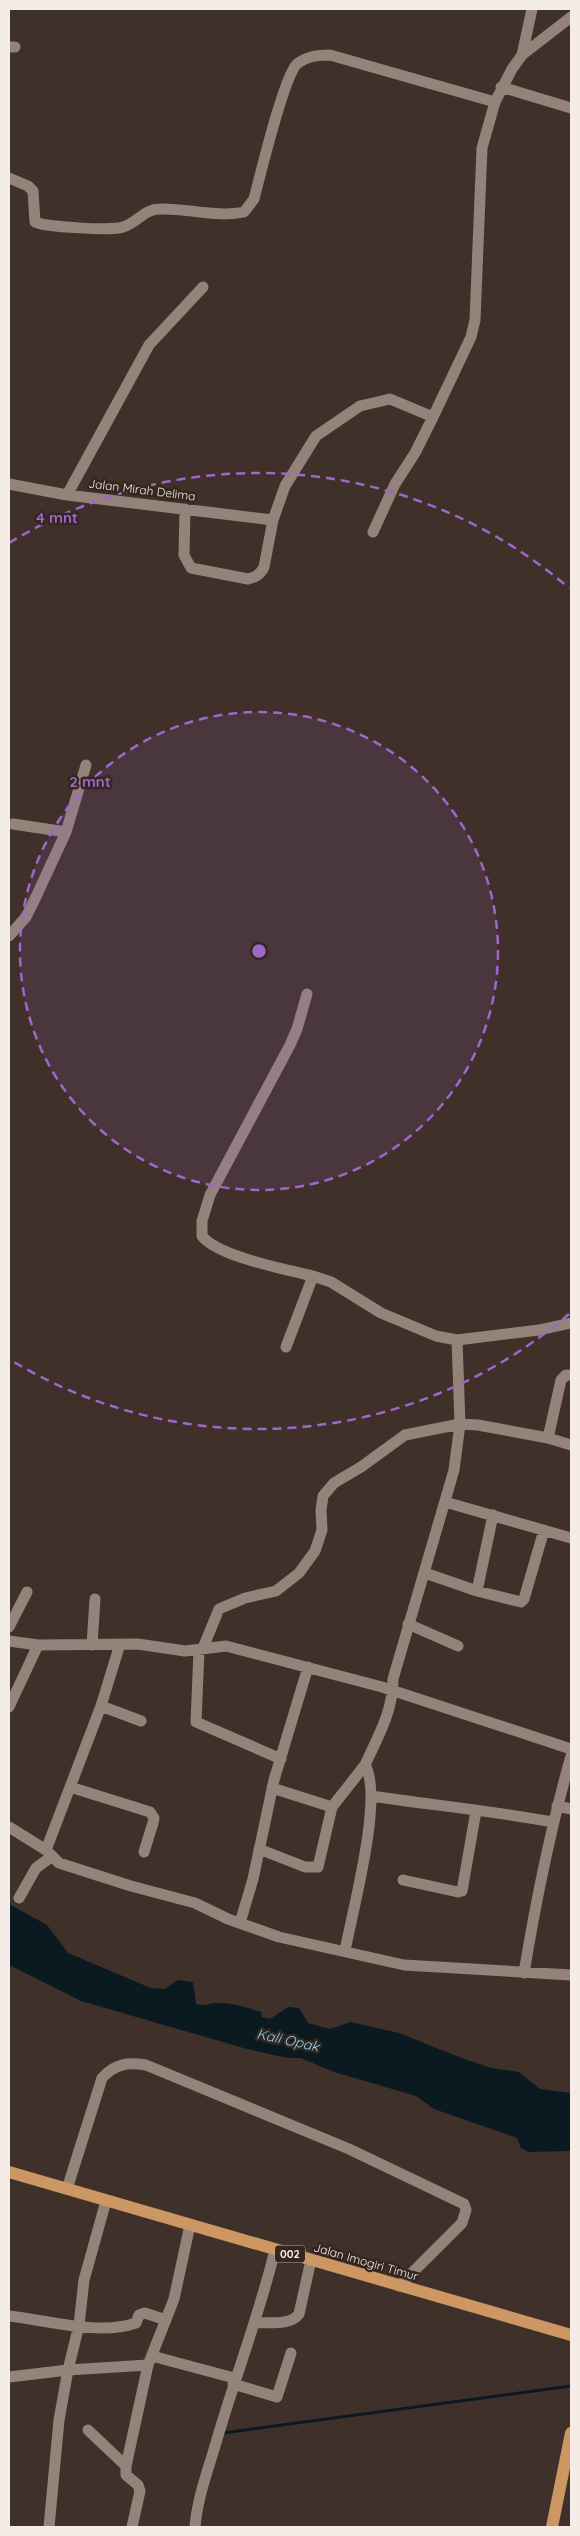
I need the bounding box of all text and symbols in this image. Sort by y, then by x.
street label: Jalan Mirah Delima [88,475,196,504]
text: 4 mnt [36,508,78,527]
text: 2 mnt [69,772,111,791]
centre of rings [250,942,268,960]
water label: Kali Opak [255,2025,322,2056]
street label: Jalan Imogiri Timur [312,2239,421,2284]
road number: 002 [275,2246,305,2262]

